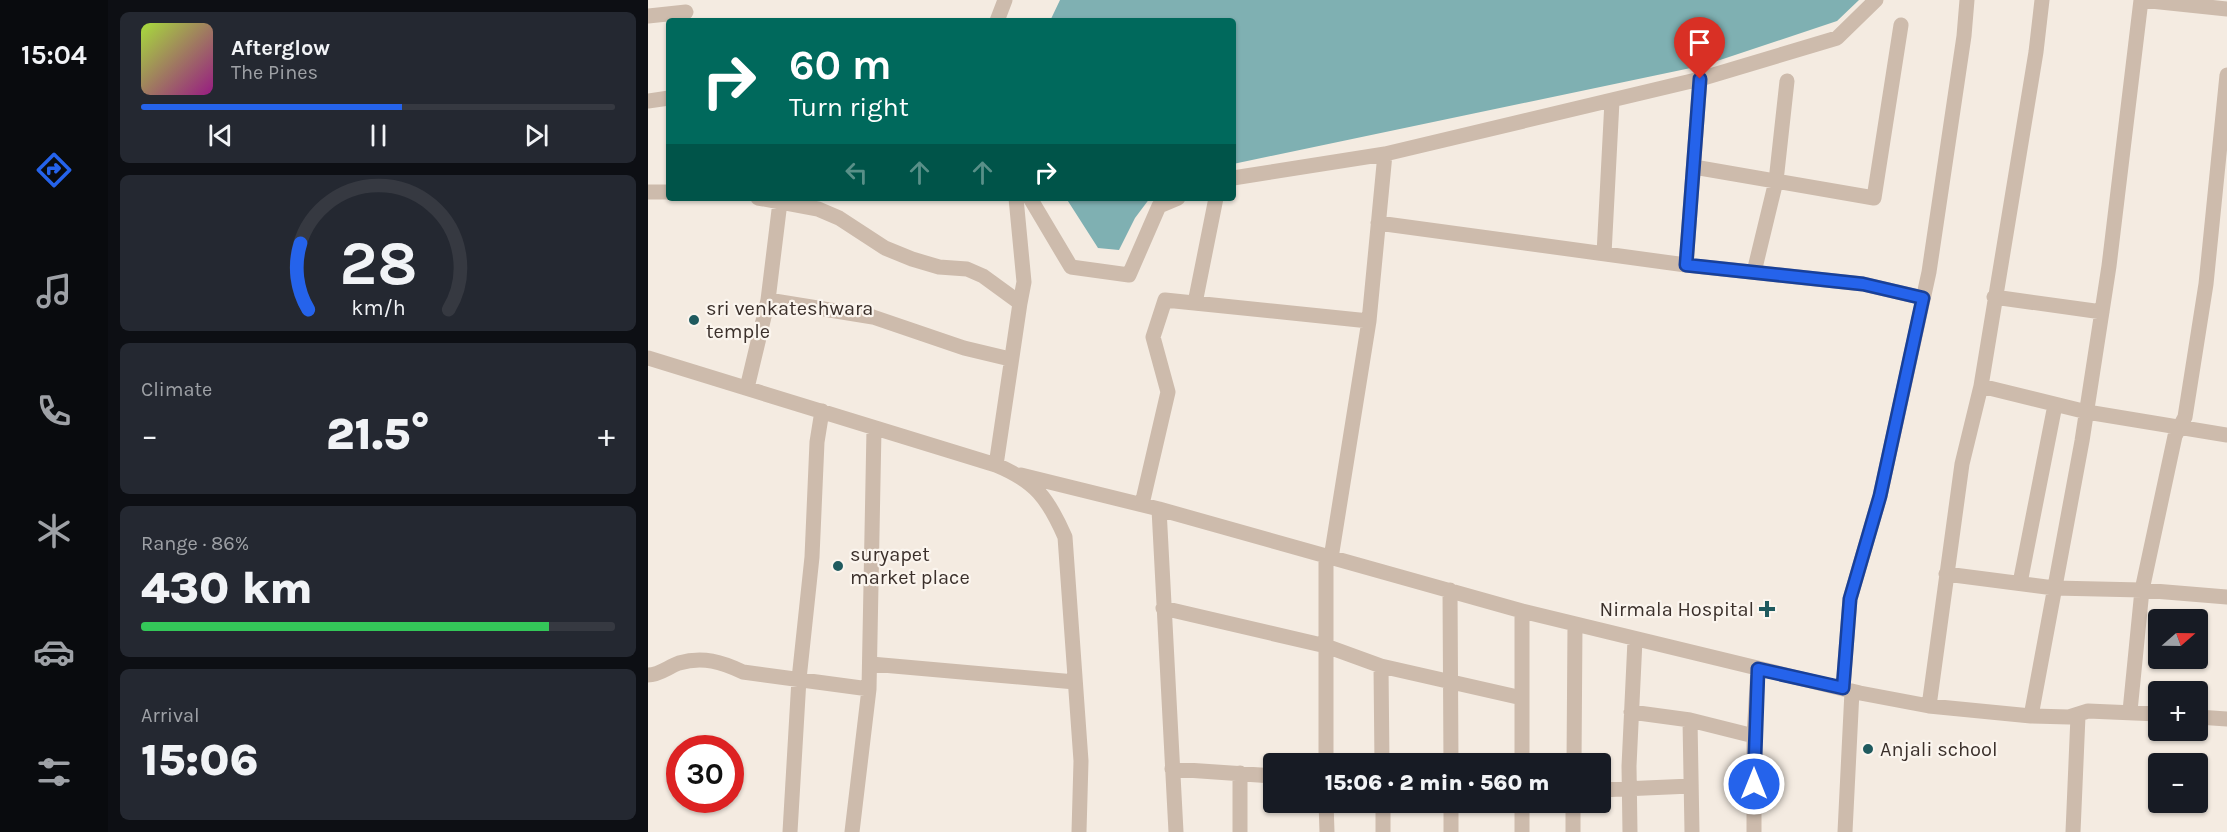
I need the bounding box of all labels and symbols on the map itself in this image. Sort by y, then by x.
pin [1674,17,1725,79]
place label: sri venkateshwara temple [706,297,873,343]
marker: sri venkateshwara temple [687,313,701,327]
place label: suryapet market place [850,543,970,589]
marker: suryapet market place [831,559,845,573]
place label: Nirmala Hospital [1599,598,1754,621]
marker: Nirmala Hospital [1758,600,1776,618]
north arrow [2148,609,2208,669]
speed limit sign: 30 [666,735,744,813]
place label: Anjali school [1880,738,1998,761]
marker: Anjali school [1861,742,1875,756]
position arrow [1722,752,1786,816]

